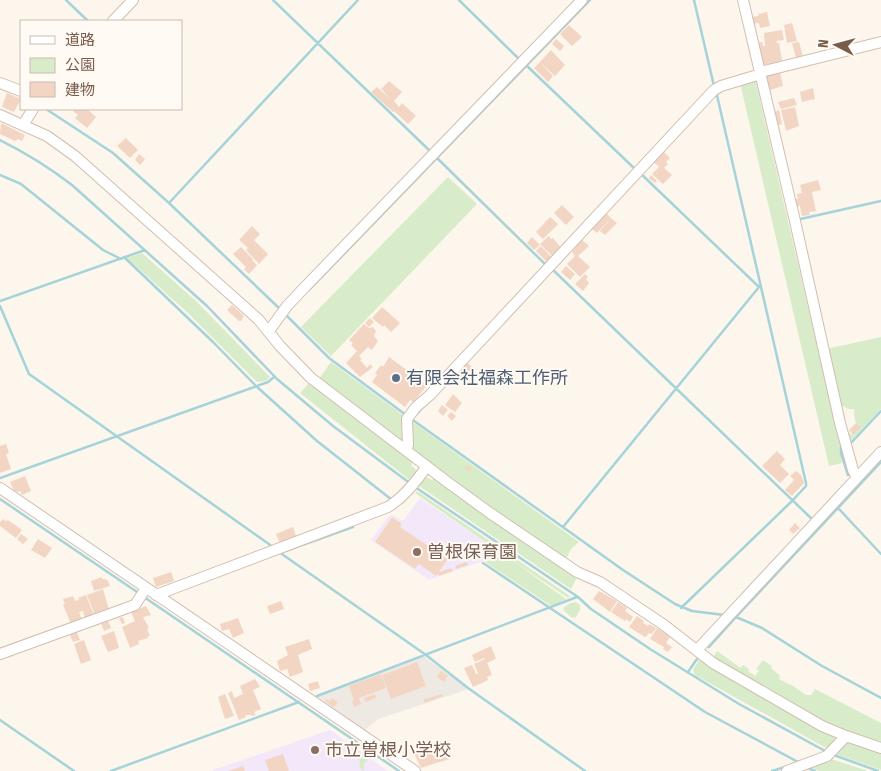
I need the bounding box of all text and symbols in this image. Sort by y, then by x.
legend [20,20,182,110]
north arrow [811,20,861,70]
text: 道路 [65,31,95,49]
text: N [815,39,832,49]
text: 公園 [65,56,95,74]
text: 建物 [65,81,95,99]
place label: 有限会社福森工作所 [406,367,568,389]
marker: 有限会社福森工作所 [390,372,402,384]
place label: 曽根保育園 [427,541,517,563]
marker: 曽根保育園 [411,546,423,558]
place label: 市立曽根小学校 [325,739,451,761]
marker: 市立曽根小学校 [309,744,321,756]

